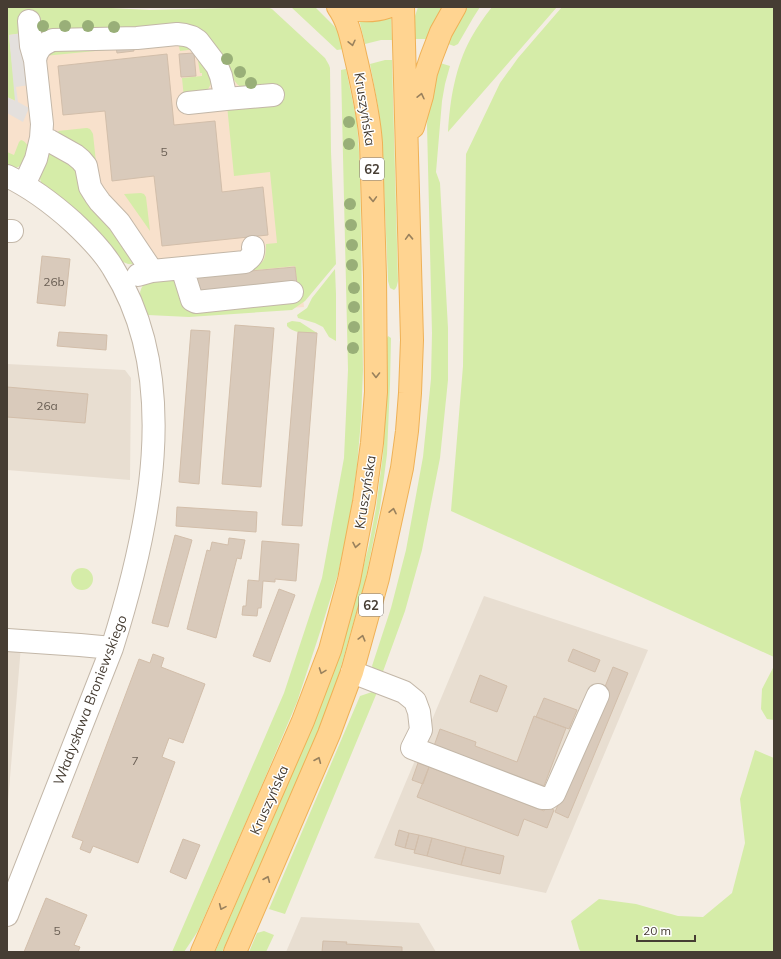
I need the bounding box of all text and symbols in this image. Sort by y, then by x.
one-way arrow [348,40,356,46]
street label: Kruszyńska [350,71,380,147]
one-way arrow [416,93,425,100]
house number: 5 [160,144,168,159]
road number: 62 [360,158,384,180]
one-way arrow [369,196,378,202]
one-way arrow [405,234,413,240]
house number: 26b [43,274,65,289]
one-way arrow [372,372,380,378]
house number: 26a [36,398,58,413]
street label: Kruszyńska [350,454,380,530]
one-way arrow [388,508,396,515]
one-way arrow [352,542,360,549]
road number: 62 [359,594,383,616]
street label: Władysława Broniewskiego [49,612,131,788]
one-way arrow [357,634,366,641]
one-way arrow [318,667,326,674]
house number: 7 [131,753,139,768]
one-way arrow [313,757,321,764]
street label: Kruszyńska [246,762,292,838]
one-way arrow [262,876,270,883]
one-way arrow [219,902,227,910]
scale bar [637,917,695,943]
house number: 5 [53,923,61,938]
text: 20 m [643,923,671,938]

